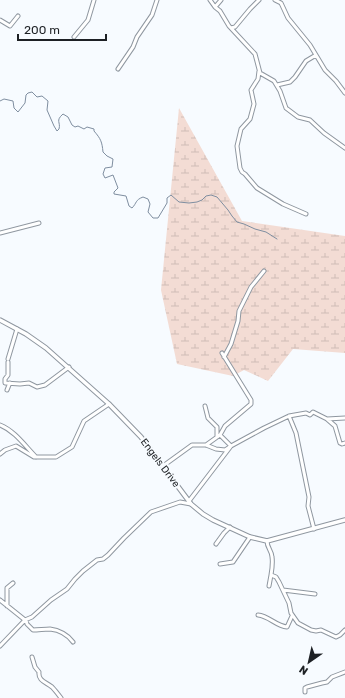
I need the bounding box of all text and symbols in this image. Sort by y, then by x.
scale bar [18,16,106,42]
text: 200 m [24,23,60,37]
street label: Engels Drive [138,436,182,490]
north arrow [289,642,329,682]
text: N [297,662,311,677]

